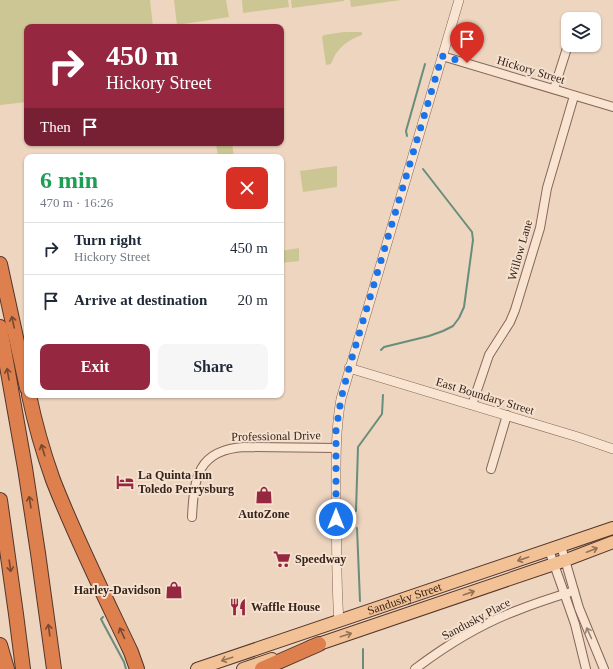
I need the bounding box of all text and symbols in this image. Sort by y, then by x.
map controls [561,12,601,52]
button: layers [561,12,601,52]
pin [450,22,484,63]
icon: arrive [456,28,478,50]
icon: right [40,40,92,92]
text: 450 m [106,40,178,71]
street label: Hickory Street [495,53,567,87]
text: Hickory Street [106,73,211,93]
icon: arrive [79,116,101,138]
text: Then [40,119,71,135]
text: 6 min [40,167,98,193]
button: close [226,167,268,209]
text: 470 m · 16:26 [40,195,113,210]
street label: Willow Lane [505,218,535,282]
text: Turn right [74,232,141,248]
icon: right [40,238,62,260]
text: 450 m [230,240,268,256]
text: Hickory Street [74,249,150,264]
icon: arrive [40,290,62,312]
text: Arrive at destination [74,292,207,308]
text: 20 m [238,292,268,308]
one-way arrow [8,316,16,329]
button: Exit [40,344,150,390]
button: Share [158,344,268,390]
one-way arrow [4,367,12,380]
street label: East Boundary Street [434,374,536,418]
street label: Professional Drive [231,428,321,444]
one-way arrow [39,444,47,456]
place label: La Quinta Inn Toledo Perrysburg [138,468,234,496]
hotel icon: La Quinta Inn Toledo Perrysburg [115,472,135,492]
shop icon: AutoZone [254,485,274,505]
one-way arrow [26,496,34,509]
position arrow [315,498,357,540]
place label: AutoZone [238,507,290,521]
one-way arrow [585,546,597,554]
supermarket icon: Speedway [272,549,292,569]
place label: Speedway [295,552,346,566]
one-way arrow [517,556,530,563]
one-way arrow [6,559,14,572]
street label: Sandusky Street [365,579,444,618]
shop icon: Harley-Davidson [164,580,184,600]
place label: Harley-Davidson [74,583,161,597]
one-way arrow [463,589,476,596]
street label: Sandusky Place [439,595,513,643]
restaurant icon: Waffle House [228,597,248,617]
place label: Waffle House [251,600,321,614]
one-way arrow [45,624,53,637]
one-way arrow [585,627,592,639]
one-way arrow [118,628,125,640]
one-way arrow [339,631,352,638]
one-way arrow [221,656,234,663]

